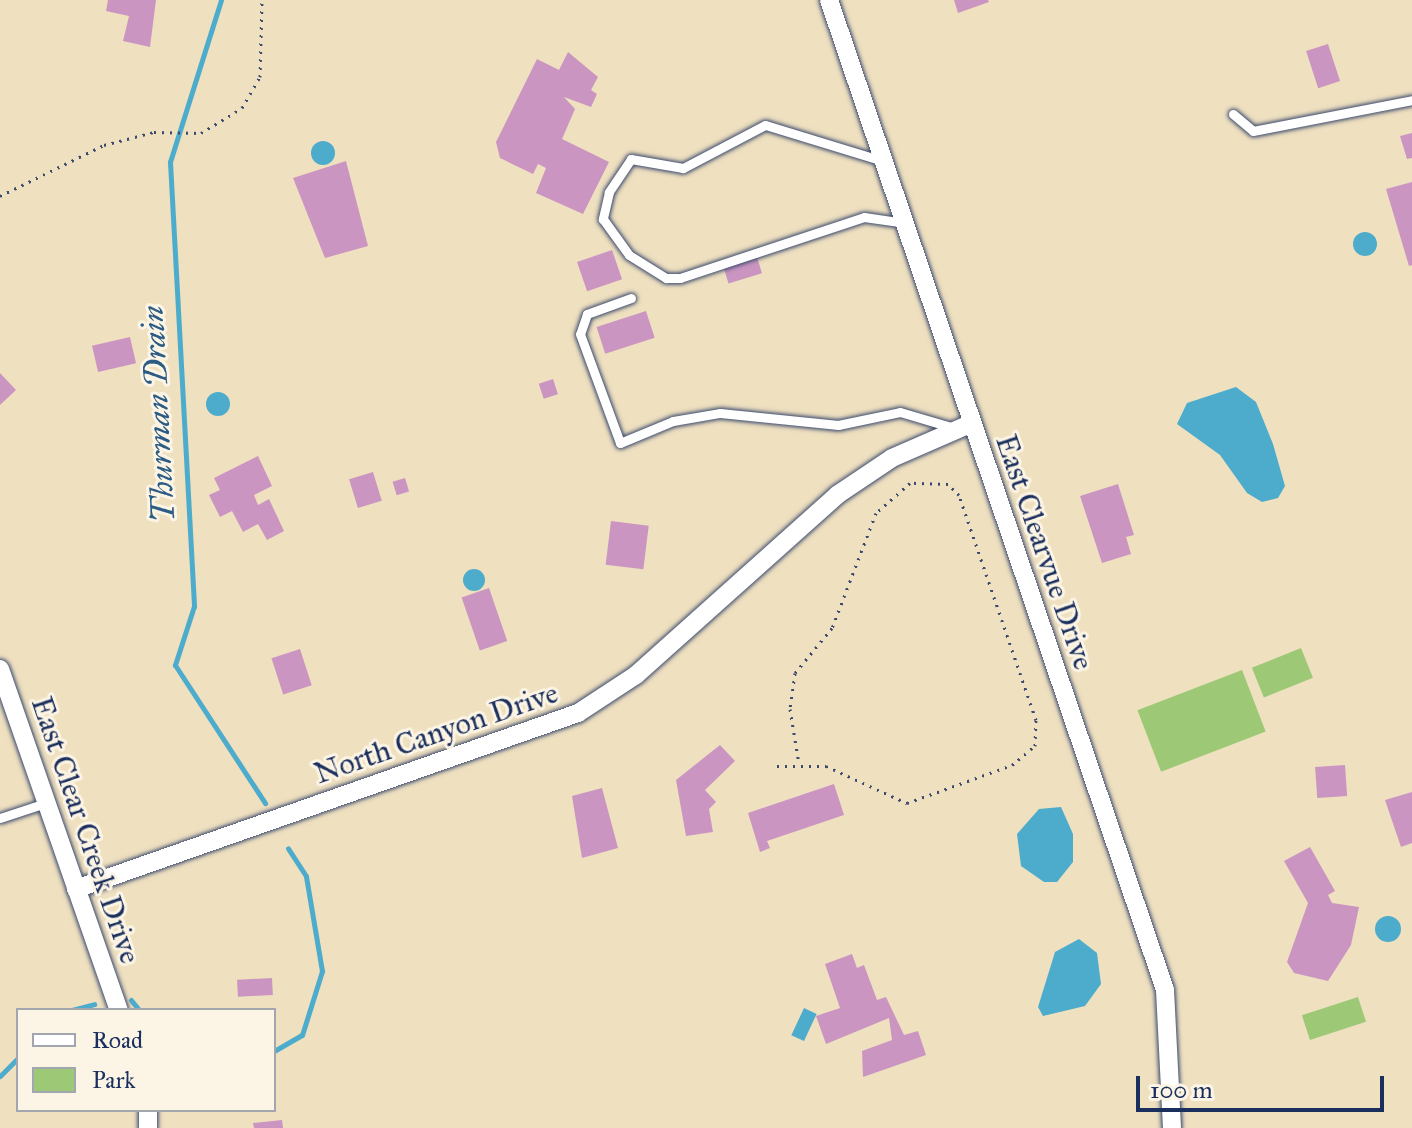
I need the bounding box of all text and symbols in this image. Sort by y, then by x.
water label: Thurman Drain [134,305,184,523]
street label: East Clearvue Drive [988,430,1102,674]
street label: North Canyon Drive [309,674,563,792]
street label: East Clear Creek Drive [23,692,149,968]
legend [16,1008,276,1112]
text: Road [92,1025,143,1055]
scale bar [1140,1060,1388,1110]
text: Park [92,1065,135,1095]
text: 100 m [1150,1075,1213,1105]

